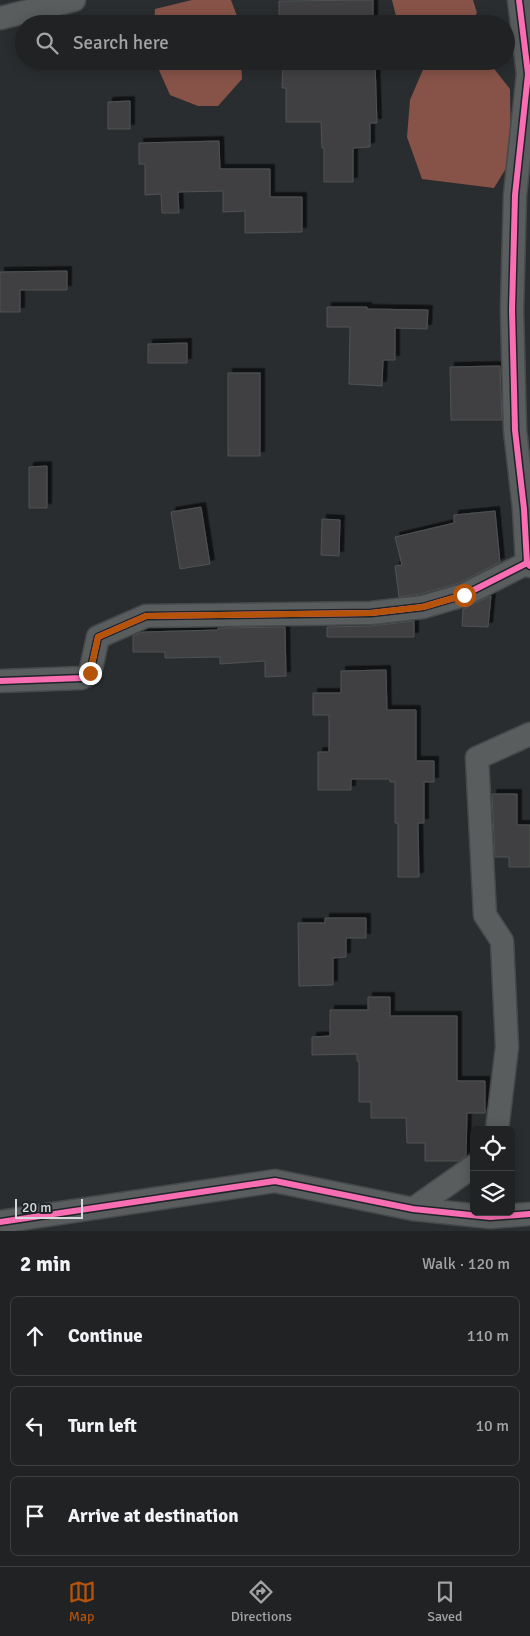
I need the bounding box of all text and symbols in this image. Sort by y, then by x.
search box [15,15,515,70]
icon: search [33,29,61,57]
text: Search here [73,31,169,55]
route start [453,584,476,607]
route end [79,662,102,685]
map controls [470,1126,515,1216]
button: locate [470,1126,515,1171]
button: layers [470,1171,515,1216]
scale bar [15,1196,82,1219]
text: 20 m [22,1199,51,1216]
text: 2 min [20,1251,71,1277]
text: Walk · 120 m [422,1254,510,1274]
icon: ahead [21,1322,49,1350]
text: Continue [68,1324,143,1348]
text: 110 m [467,1326,509,1346]
icon: left [21,1412,49,1440]
text: Turn left [68,1414,137,1438]
text: 10 m [475,1416,509,1436]
icon: arrive [21,1502,49,1530]
text: Arrive at destination [68,1504,239,1528]
tab: Map [68,1578,96,1625]
tab: Directions [231,1578,292,1625]
tab: Saved [427,1578,462,1625]

